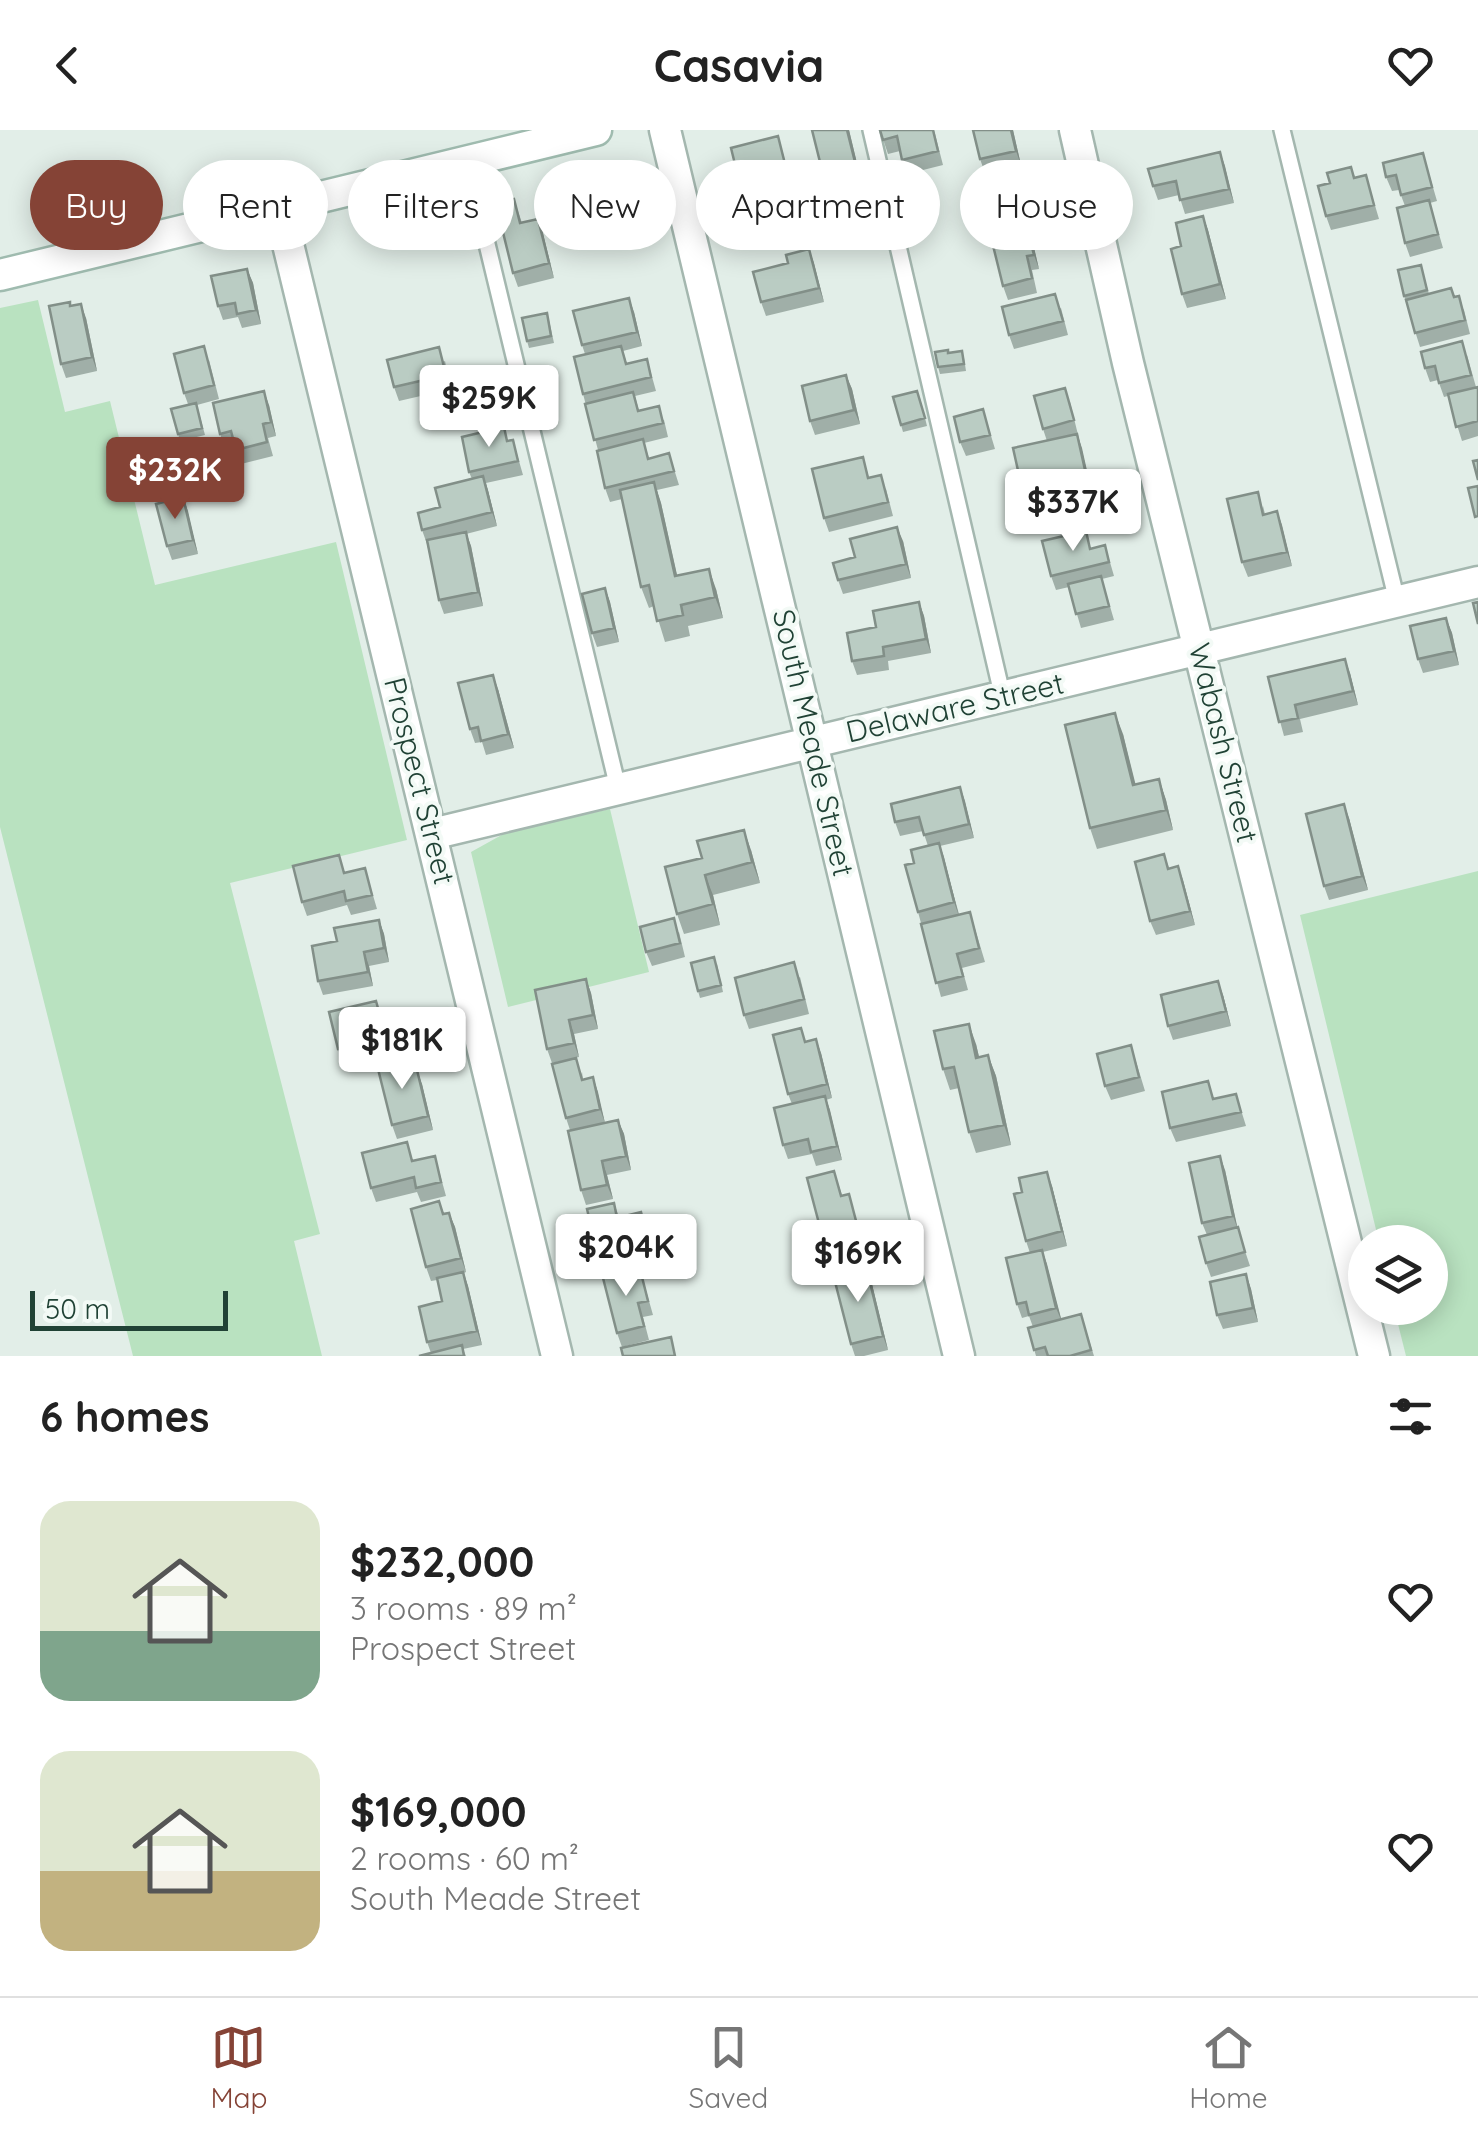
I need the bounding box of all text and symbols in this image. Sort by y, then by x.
text: Casavia [654,37,824,93]
icon: back [40,38,95,93]
icon: heart [1383,38,1438,93]
chip: Buy [30,160,163,250]
chip: Rent [183,160,328,250]
chip: Filters [348,160,514,250]
chip: New [534,160,676,250]
chip: Apartment [696,160,940,250]
chip: House [960,160,1133,250]
pin: $259K [419,365,559,450]
text: $259K [442,377,536,417]
pin: $232K [105,437,245,522]
text: $232K [128,449,222,489]
pin: $337K [1003,469,1143,554]
text: $337K [1027,481,1119,521]
street label: South Meade Street [765,606,863,880]
street label: Wabash Street [1181,639,1267,847]
street label: Delaware Street [842,663,1067,751]
street label: Prospect Street [376,673,464,888]
pin: $181K [332,1007,472,1092]
text: $181K [361,1019,443,1059]
pin: $204K [556,1214,696,1299]
pin: $169K [788,1220,928,1305]
map controls [1348,1225,1448,1325]
button: layers [1348,1225,1448,1325]
text: $204K [578,1226,674,1266]
text: $169K [814,1232,902,1272]
scale bar [30,1286,228,1330]
text: 50 m [45,1291,110,1326]
icon: filters [1383,1389,1438,1444]
text: 6 homes [40,1390,210,1443]
text: $232,000 [350,1535,534,1588]
icon: home [120,1541,240,1661]
icon: heart [1383,1574,1438,1629]
text: 3 rooms · 89 m² [350,1588,577,1628]
text: Prospect Street [350,1628,576,1668]
text: $169,000 [350,1785,527,1838]
icon: home [120,1791,240,1911]
icon: heart [1383,1824,1438,1879]
text: 2 rooms · 60 m² [350,1838,579,1878]
text: South Meade Street [350,1878,641,1918]
tab: Map [210,2020,268,2115]
tab: Saved [688,2020,768,2115]
tab: Home [1189,2020,1268,2115]

